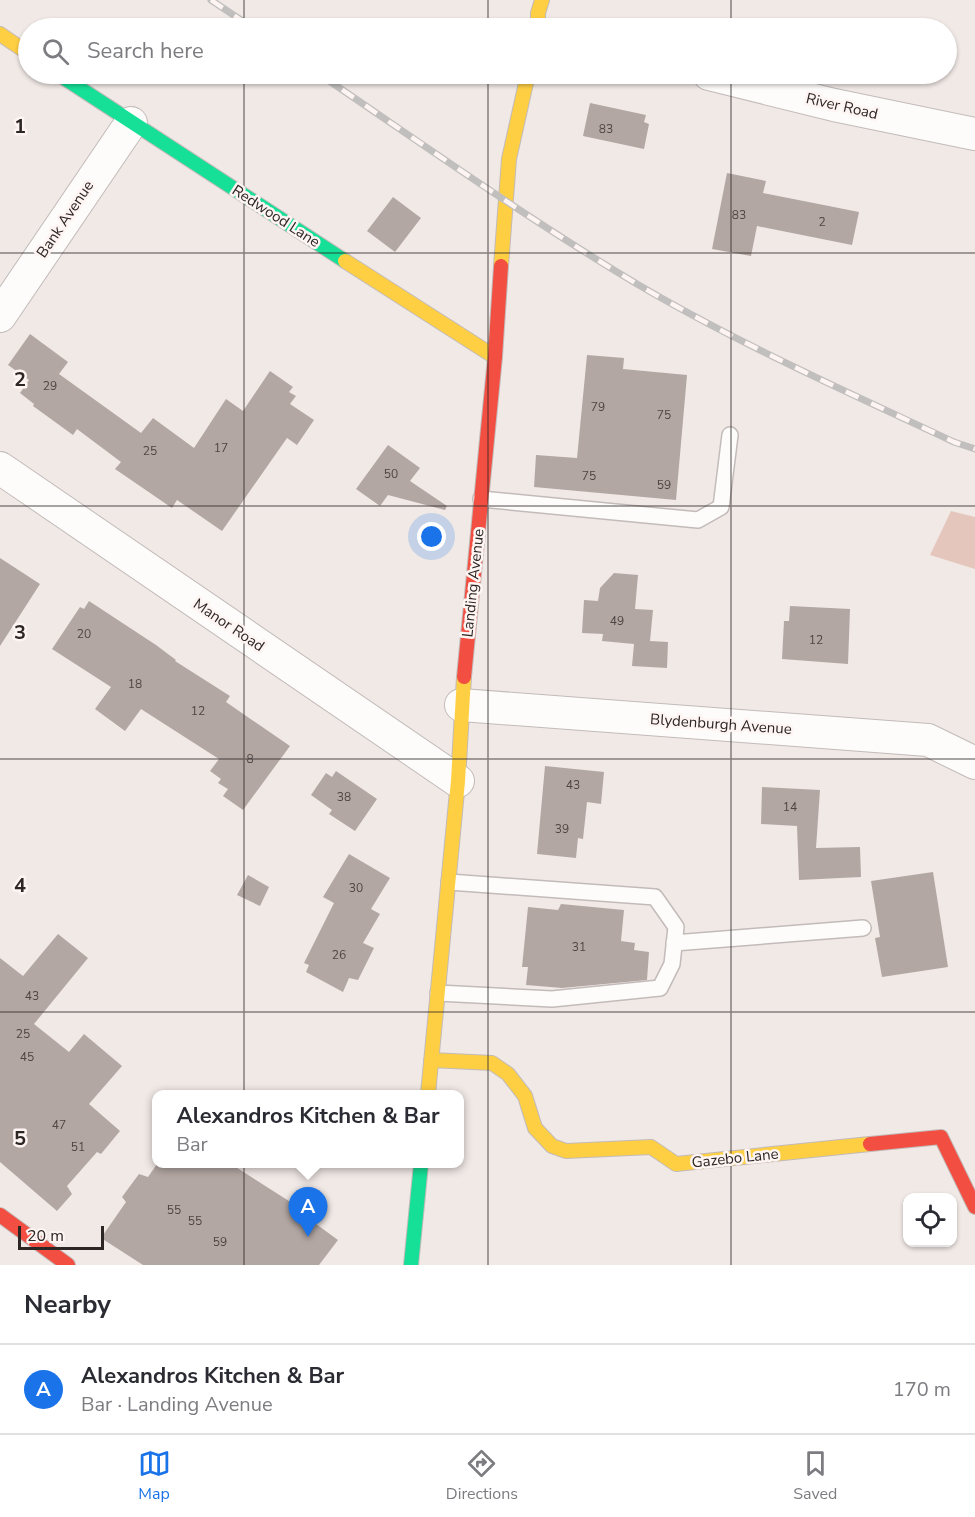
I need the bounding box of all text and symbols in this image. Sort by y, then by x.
search box [18,18,957,84]
icon: search [39,35,72,68]
text: Search here [87,36,204,66]
street label: River Road [804,88,880,124]
text: 1 [14,113,26,140]
house number: 83 [599,121,613,137]
street label: Bank Avenue [32,176,98,261]
street label: Redwood Lane [228,180,324,252]
house number: 83 [732,207,746,223]
house number: 2 [818,214,826,230]
text: 2 [14,366,26,393]
house number: 29 [43,378,57,394]
house number: 79 [591,399,605,415]
house number: 75 [657,407,671,423]
house number: 17 [214,440,228,456]
house number: 25 [143,443,157,459]
house number: 50 [384,466,398,482]
house number: 75 [582,468,596,484]
house number: 59 [657,477,671,493]
your location [417,522,446,551]
street label: Landing Avenue [457,528,489,638]
street label: Manor Road [190,594,268,656]
house number: 49 [610,613,624,629]
text: 3 [14,619,26,646]
house number: 20 [77,626,91,642]
house number: 12 [809,632,823,648]
house number: 18 [128,676,142,692]
house number: 12 [191,703,205,719]
street label: Blydenburgh Avenue [650,709,792,739]
house number: 8 [246,751,254,767]
house number: 43 [566,777,580,793]
house number: 38 [337,789,351,805]
house number: 14 [783,799,797,815]
house number: 39 [555,821,569,837]
text: 4 [14,872,26,899]
house number: 30 [349,880,363,896]
house number: 31 [572,939,586,955]
house number: 26 [332,947,346,963]
house number: 43 [25,988,39,1004]
house number: 25 [16,1026,30,1042]
house number: 45 [20,1049,34,1065]
popup [152,1090,464,1168]
text: Alexandros Kitchen & Bar [176,1101,440,1131]
house number: 47 [52,1117,66,1133]
text: 5 [14,1125,26,1152]
text: Bar [176,1131,208,1158]
house number: 51 [71,1139,85,1155]
street label: Gazebo Lane [691,1143,779,1173]
pin: A [288,1188,328,1237]
map controls [903,1193,957,1247]
button: locate [903,1193,957,1247]
house number: 55 [167,1202,181,1218]
house number: 55 [188,1213,202,1229]
scale bar [18,1223,104,1250]
text: 20 m [27,1225,64,1247]
house number: 59 [213,1234,227,1250]
text: Nearby [24,1287,111,1322]
text: Alexandros Kitchen & Bar [81,1361,344,1391]
text: A [36,1376,51,1403]
text: 170 m [893,1376,951,1403]
text: Bar · Landing Avenue [81,1391,273,1418]
tab: Map [138,1447,171,1505]
tab: Directions [446,1447,518,1505]
tab: Saved [793,1447,837,1505]

